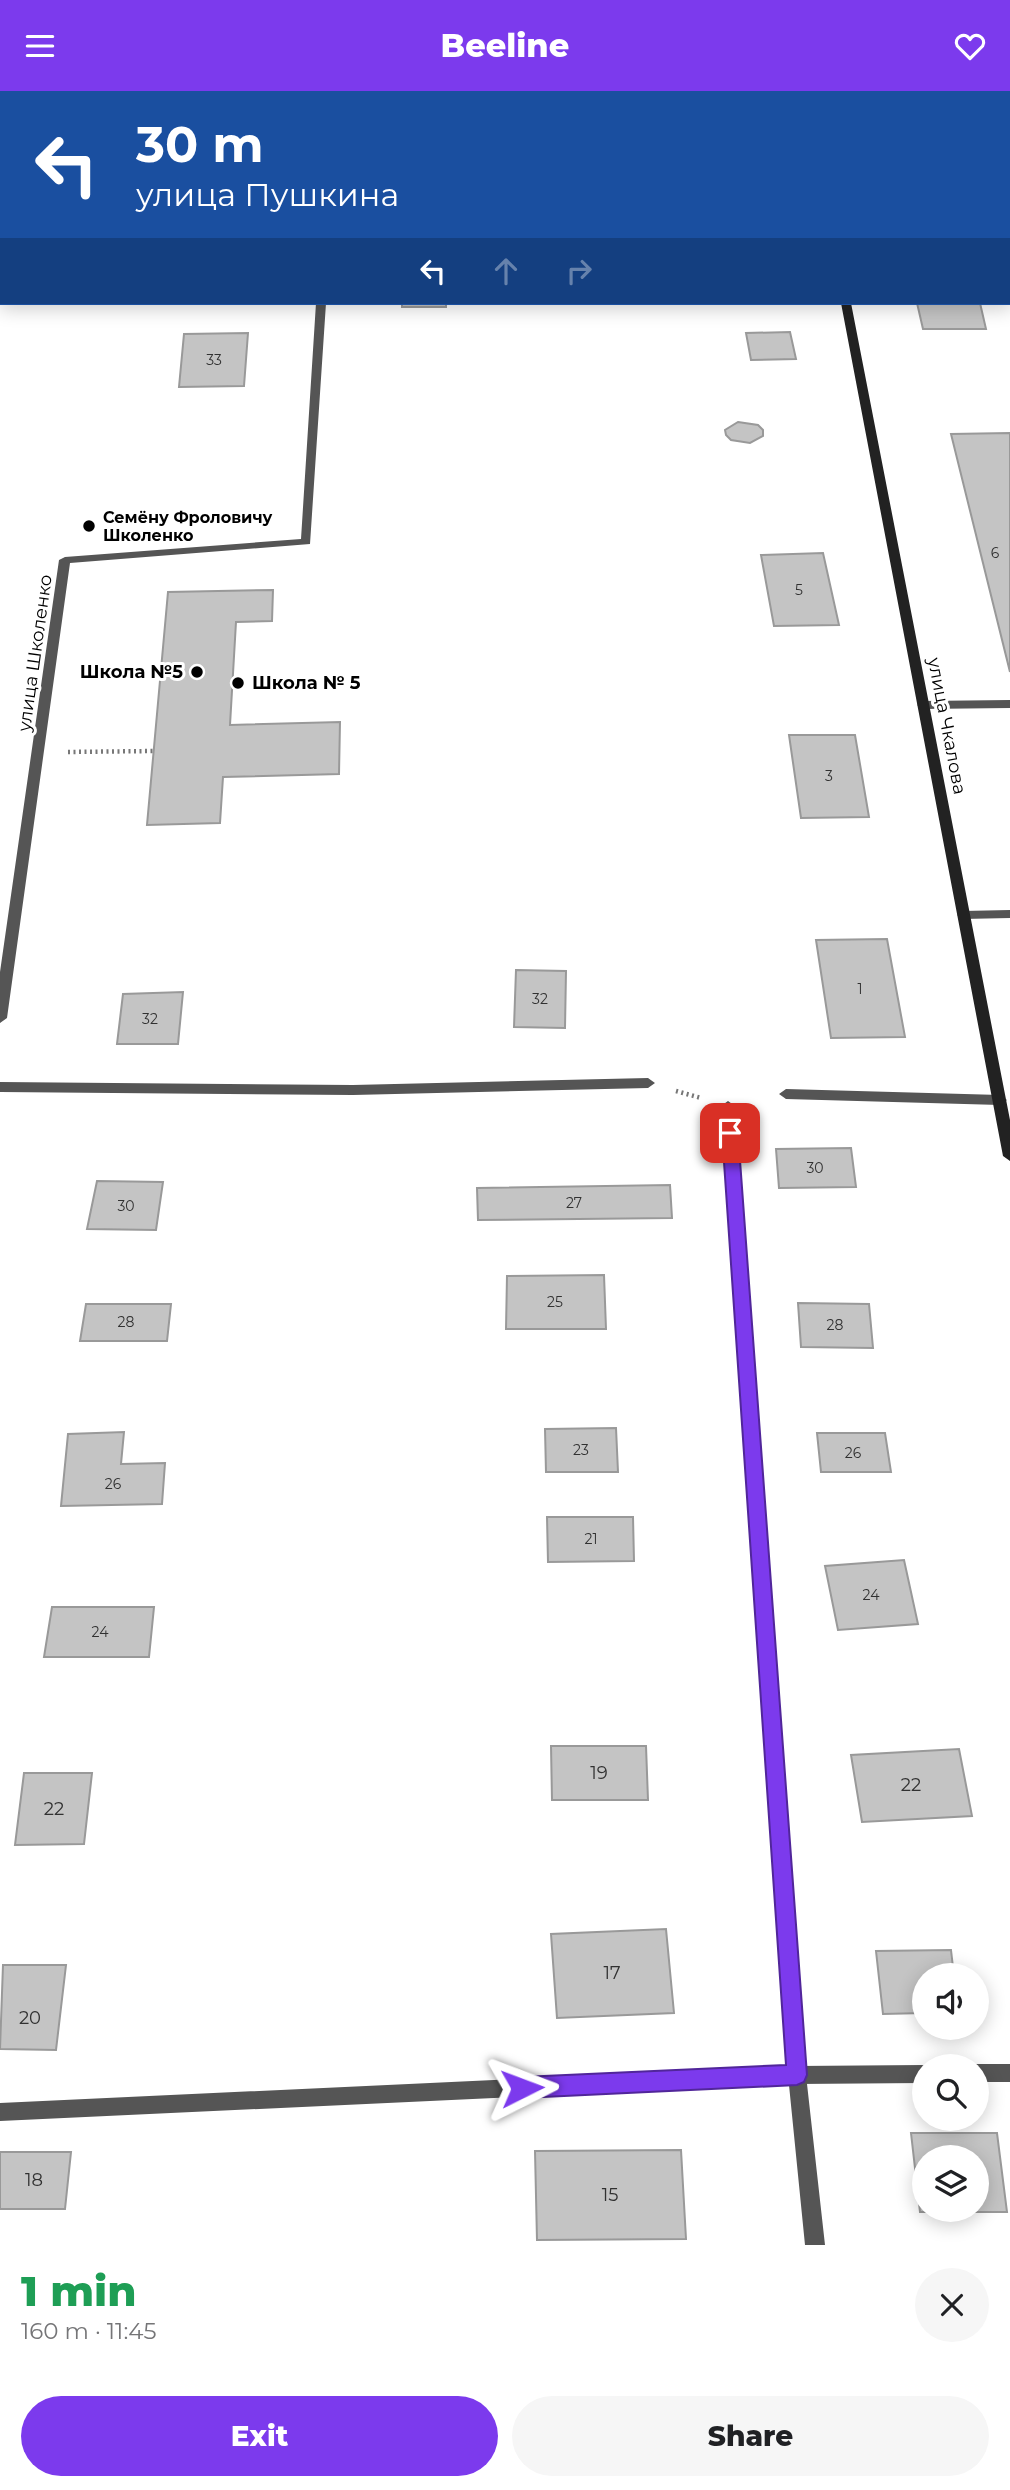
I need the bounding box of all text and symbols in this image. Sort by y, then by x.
text: Beeline [441,26,569,65]
icon: menu [21,27,59,65]
icon: heart [951,27,989,65]
text: 30 m [136,115,264,174]
icon: left [21,119,112,210]
text: улица Пушкина [136,175,399,214]
icon: left [414,252,452,290]
icon: ahead [487,252,525,290]
icon: right [560,252,598,290]
house number: 33 [206,351,222,369]
place label: Семёну Фроловичу Школенко [103,508,273,545]
marker: Семёну Фроловичу Школенко [81,518,97,534]
house number: 6 [991,544,1000,562]
street label: улица Школенко [13,573,57,734]
house number: 5 [795,581,803,599]
street label: улица Чкалова [923,655,971,796]
place label: Школа №5 [80,661,183,683]
marker: Школа №5 [189,664,205,680]
place label: Школа № 5 [252,672,361,694]
marker: Школа № 5 [230,675,246,691]
house number: 3 [825,767,833,785]
house number: 1 [857,980,863,998]
house number: 32 [532,990,548,1008]
house number: 32 [142,1010,158,1028]
pin [700,1103,760,1163]
icon: arrive [711,1114,749,1152]
house number: 30 [806,1159,824,1177]
house number: 27 [566,1194,582,1212]
house number: 30 [117,1197,135,1215]
house number: 25 [547,1293,563,1311]
house number: 28 [118,1313,135,1331]
house number: 28 [827,1316,844,1334]
house number: 23 [573,1441,589,1459]
house number: 26 [845,1444,862,1462]
house number: 26 [105,1475,122,1493]
house number: 21 [584,1530,598,1548]
house number: 24 [863,1586,880,1604]
house number: 24 [92,1623,109,1641]
house number: 19 [590,1762,608,1784]
house number: 22 [901,1774,921,1796]
house number: 22 [44,1798,64,1820]
house number: 17 [603,1962,621,1984]
map controls [912,1963,989,2222]
button: sound [912,1963,989,2040]
house number: 20 [19,2007,41,2029]
position arrow [485,2051,559,2125]
button: search [912,2054,989,2131]
button: layers [912,2145,989,2222]
house number: 18 [25,2169,43,2191]
house number: 15 [602,2184,618,2206]
text: 1 min [21,2265,137,2317]
button: close [915,2268,989,2342]
text: 160 m · 11:45 [21,2317,156,2345]
button: Exit [21,2396,498,2476]
button: Share [512,2396,989,2476]

